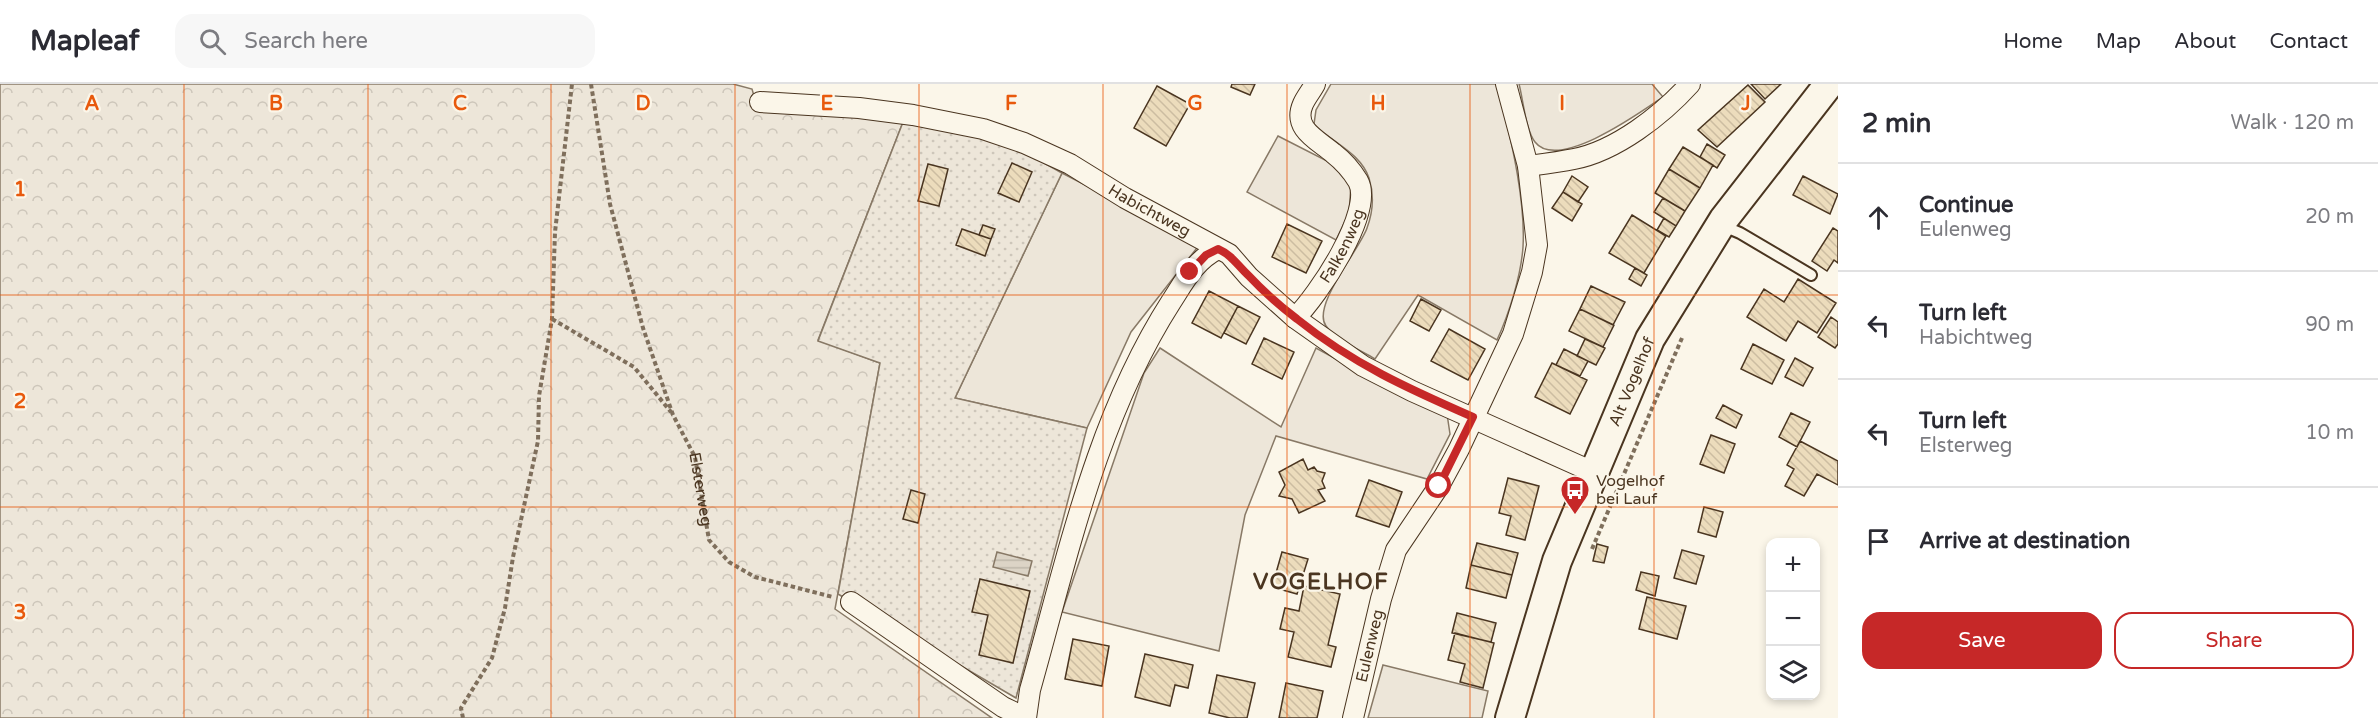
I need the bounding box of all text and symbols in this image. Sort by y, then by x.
search box [175,14,595,68]
text: Mapleaf [30,24,139,58]
icon: search [196,25,229,58]
text: Search here [244,28,368,54]
text: Home [2003,29,2063,54]
text: Map [2096,29,2141,54]
text: About [2174,29,2236,54]
text: Contact [2269,29,2348,54]
text: A [85,92,100,116]
text: B [269,92,283,116]
text: C [453,92,467,116]
text: D [635,92,651,116]
text: E [821,92,834,116]
text: F [1005,92,1017,116]
text: G [1187,92,1203,116]
text: H [1370,92,1386,116]
text: I [1559,92,1565,116]
text: J [1740,92,1751,116]
text: 2 min [1862,108,1931,139]
text: Walk · 120 m [2231,111,2354,135]
text: 1 [14,178,26,202]
street label: Habichtweg [1104,180,1194,241]
text: Continue [1919,192,2014,218]
icon: ahead [1862,201,1895,234]
text: 20 m [2305,205,2354,229]
street label: Falkenweg [1315,207,1369,287]
text: Eulenweg [1919,218,2012,242]
route end [1176,258,1202,284]
text: Turn left [1919,300,2007,326]
icon: left [1862,309,1895,342]
text: 90 m [2305,313,2354,337]
text: Habichtweg [1919,326,2033,350]
street label: Alt Vogelhof [1604,334,1660,430]
text: 2 [14,390,26,414]
text: Turn left [1919,408,2007,434]
icon: left [1862,417,1895,450]
text: 10 m [2305,421,2354,445]
text: Elsterweg [1919,434,2012,458]
street label: Elsterweg [684,451,717,528]
place label: Vogelhof bei Lauf [1596,471,1665,509]
route start [1425,472,1451,498]
bus stop icon: Vogelhof bei Lauf [1559,474,1591,516]
icon: arrive [1862,525,1895,558]
text: Arrive at destination [1919,528,2130,554]
map controls [1766,538,1820,700]
button: + [1766,538,1820,592]
district label: VOGELHOF [1253,569,1389,595]
button: − [1766,592,1820,646]
text: 3 [14,601,26,625]
street label: Eulenweg [1352,608,1388,684]
button: Save [1862,612,2102,669]
button: Share [2114,612,2354,669]
button: layers [1766,646,1820,700]

